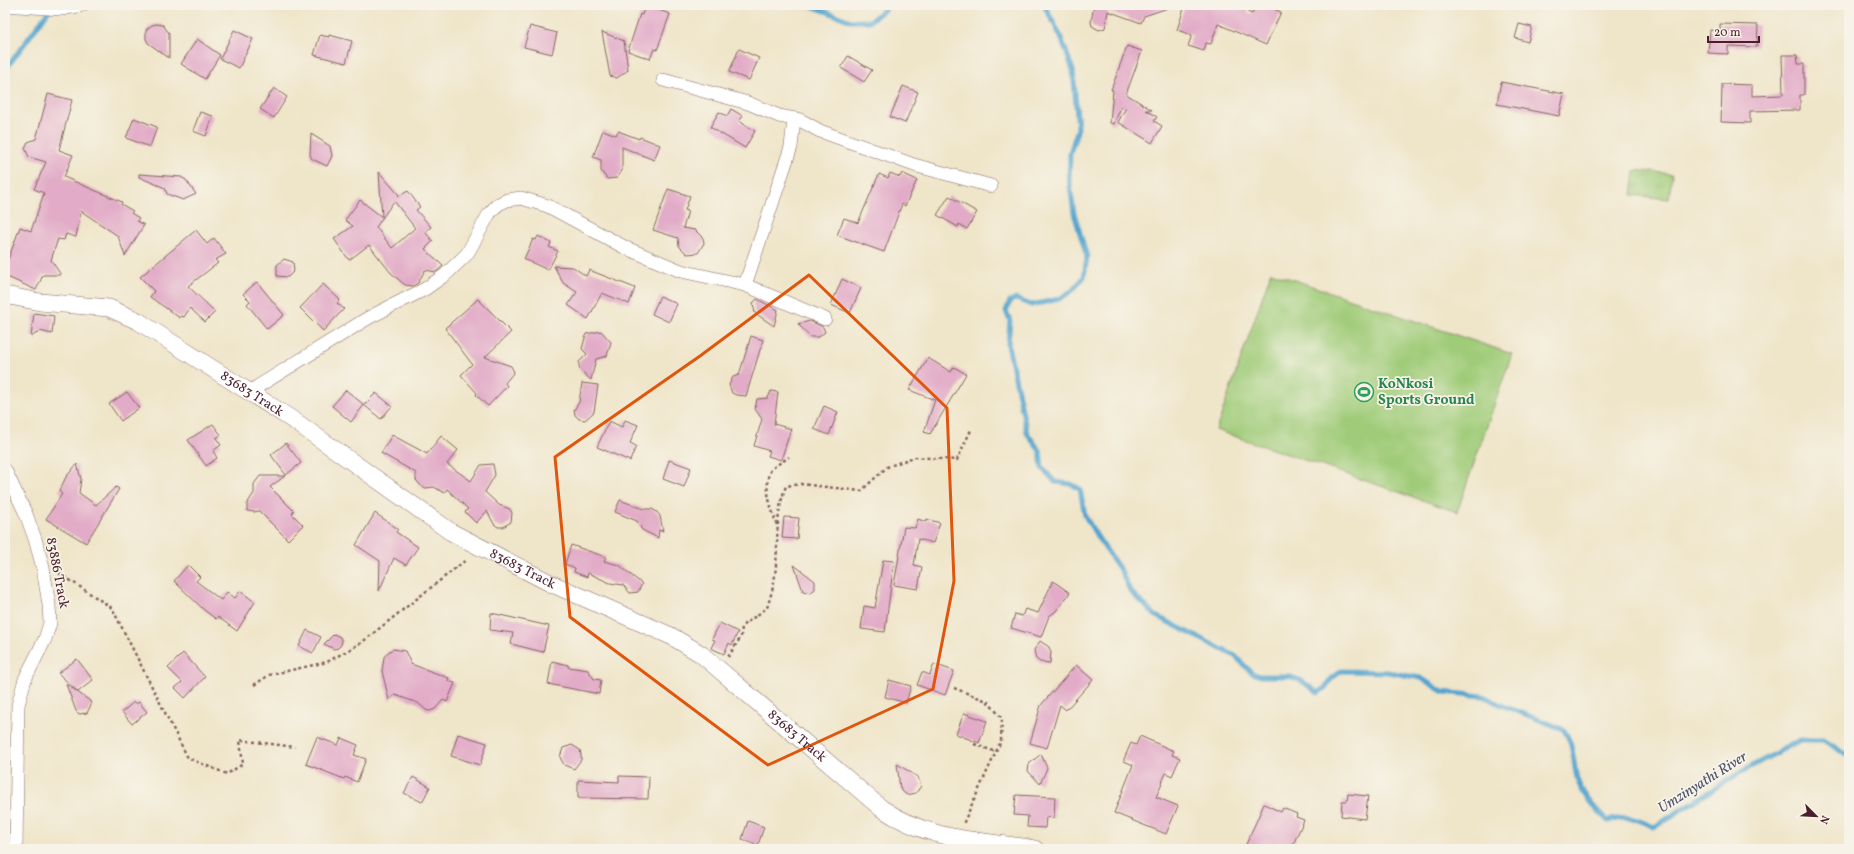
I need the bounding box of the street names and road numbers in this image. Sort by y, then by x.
street label: 83683 Track [216,366,288,421]
street label: 83886 Track [41,536,73,611]
street label: 83683 Track [486,544,559,594]
street label: 83683 Track [763,705,831,767]

